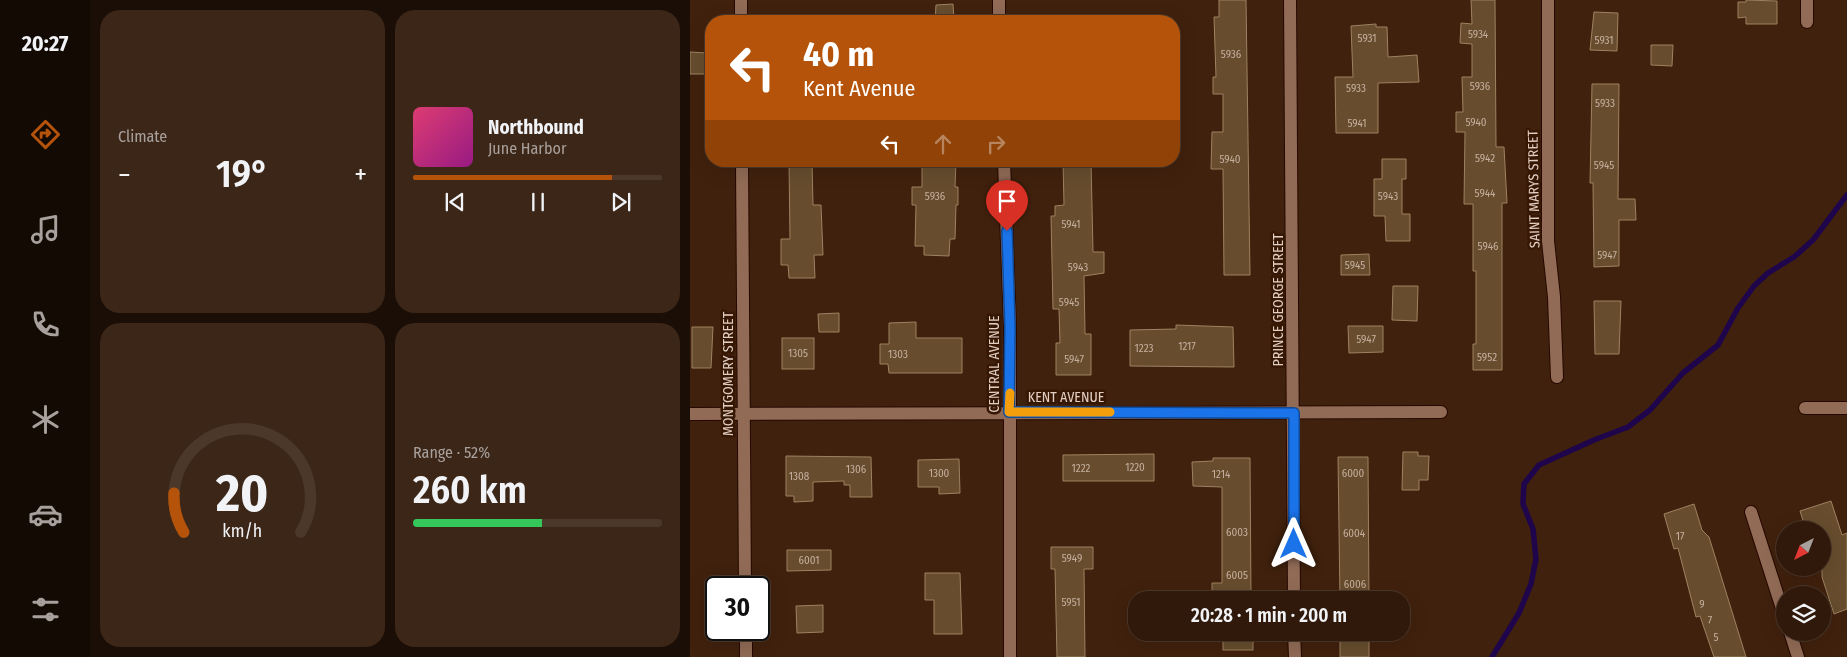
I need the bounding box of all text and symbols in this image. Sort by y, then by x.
house number: 5934 [1468,28,1489,41]
text: 20:27 [22,30,68,57]
house number: 5931 [1358,32,1377,45]
text: 40 m [803,33,874,75]
house number: 5931 [1595,34,1614,47]
icon: left [720,35,785,100]
house number: 5936 [1221,48,1242,61]
text: Kent Avenue [803,75,915,102]
house number: 5936 [1470,80,1491,93]
house number: 5933 [1346,82,1366,95]
house number: 5933 [1595,97,1615,110]
text: Northbound [488,116,584,139]
house number: 5940 [1465,116,1487,129]
icon: directions [28,117,63,152]
house number: 5941 [1347,117,1367,130]
text: Climate [118,127,167,146]
street label: SAINT MARYS STREET [1524,129,1544,248]
icon: left [876,130,904,158]
icon: ahead [929,130,957,158]
icon: right [982,130,1010,158]
text: June Harbor [488,139,566,158]
text: 19° [216,151,269,197]
house number: 5942 [1475,152,1495,165]
house number: 5940 [1219,153,1241,166]
text: − [118,158,131,191]
text: + [354,158,367,191]
house number: 5945 [1594,159,1614,172]
pin [986,180,1028,231]
icon: arrive [993,187,1021,215]
house number: 5944 [1475,187,1496,200]
icon: previous [441,188,469,216]
icon: pause [524,188,552,216]
icon: next [607,188,635,216]
house number: 5936 [925,190,946,203]
house number: 5943 [1378,190,1398,203]
icon: music [28,212,63,247]
house number: 5941 [1061,218,1081,231]
street label: PRINCE GEORGE STREET [1270,233,1287,367]
house number: 5946 [1478,240,1499,253]
house number: 5947 [1597,249,1617,262]
house number: 5945 [1345,259,1365,272]
house number: 5943 [1068,261,1088,274]
house number: 5945 [1059,296,1079,309]
icon: phone [28,307,63,342]
street label: MONTGOMERY STREET [720,311,737,436]
street label: CENTRAL AVENUE [986,315,1003,413]
house number: 5947 [1356,333,1376,346]
house number: 1217 [1178,340,1196,353]
house number: 1223 [1135,342,1154,355]
house number: 1305 [788,347,808,360]
house number: 1303 [888,348,908,361]
house number: 5952 [1477,351,1497,364]
house number: 5947 [1064,353,1084,366]
street label: KENT AVENUE [1028,389,1105,406]
icon: climate [28,402,63,437]
text: Range · 52% [413,443,490,462]
house number: 1220 [1125,461,1145,474]
text: 20 [215,462,269,525]
house number: 1222 [1072,462,1091,475]
house number: 1306 [846,463,867,476]
text: 260 km [413,467,527,513]
house number: 1300 [929,467,950,480]
house number: 6000 [1342,467,1365,480]
house number: 1214 [1212,468,1231,481]
house number: 1308 [789,470,810,483]
icon: car [28,497,63,532]
position arrow [1267,517,1319,569]
text: km/h [223,520,262,542]
north arrow [1776,521,1831,576]
map controls [1776,521,1831,641]
house number: 6003 [1226,526,1248,539]
house number: 6004 [1343,527,1366,540]
house number: 17 [1676,530,1685,543]
house number: 5949 [1062,552,1082,565]
house number: 6001 [799,554,819,567]
house number: 6005 [1226,569,1248,582]
speed limit sign: 30 [705,576,770,641]
house number: 6006 [1344,578,1367,591]
button: layers [1776,586,1831,641]
icon: filters [28,592,63,627]
house number: 5951 [1061,596,1081,609]
house number: 9 [1699,598,1705,611]
text: 20:28 · 1 min · 200 m [1191,604,1347,627]
house number: 7 [1708,614,1713,627]
house number: 5 [1713,631,1719,644]

